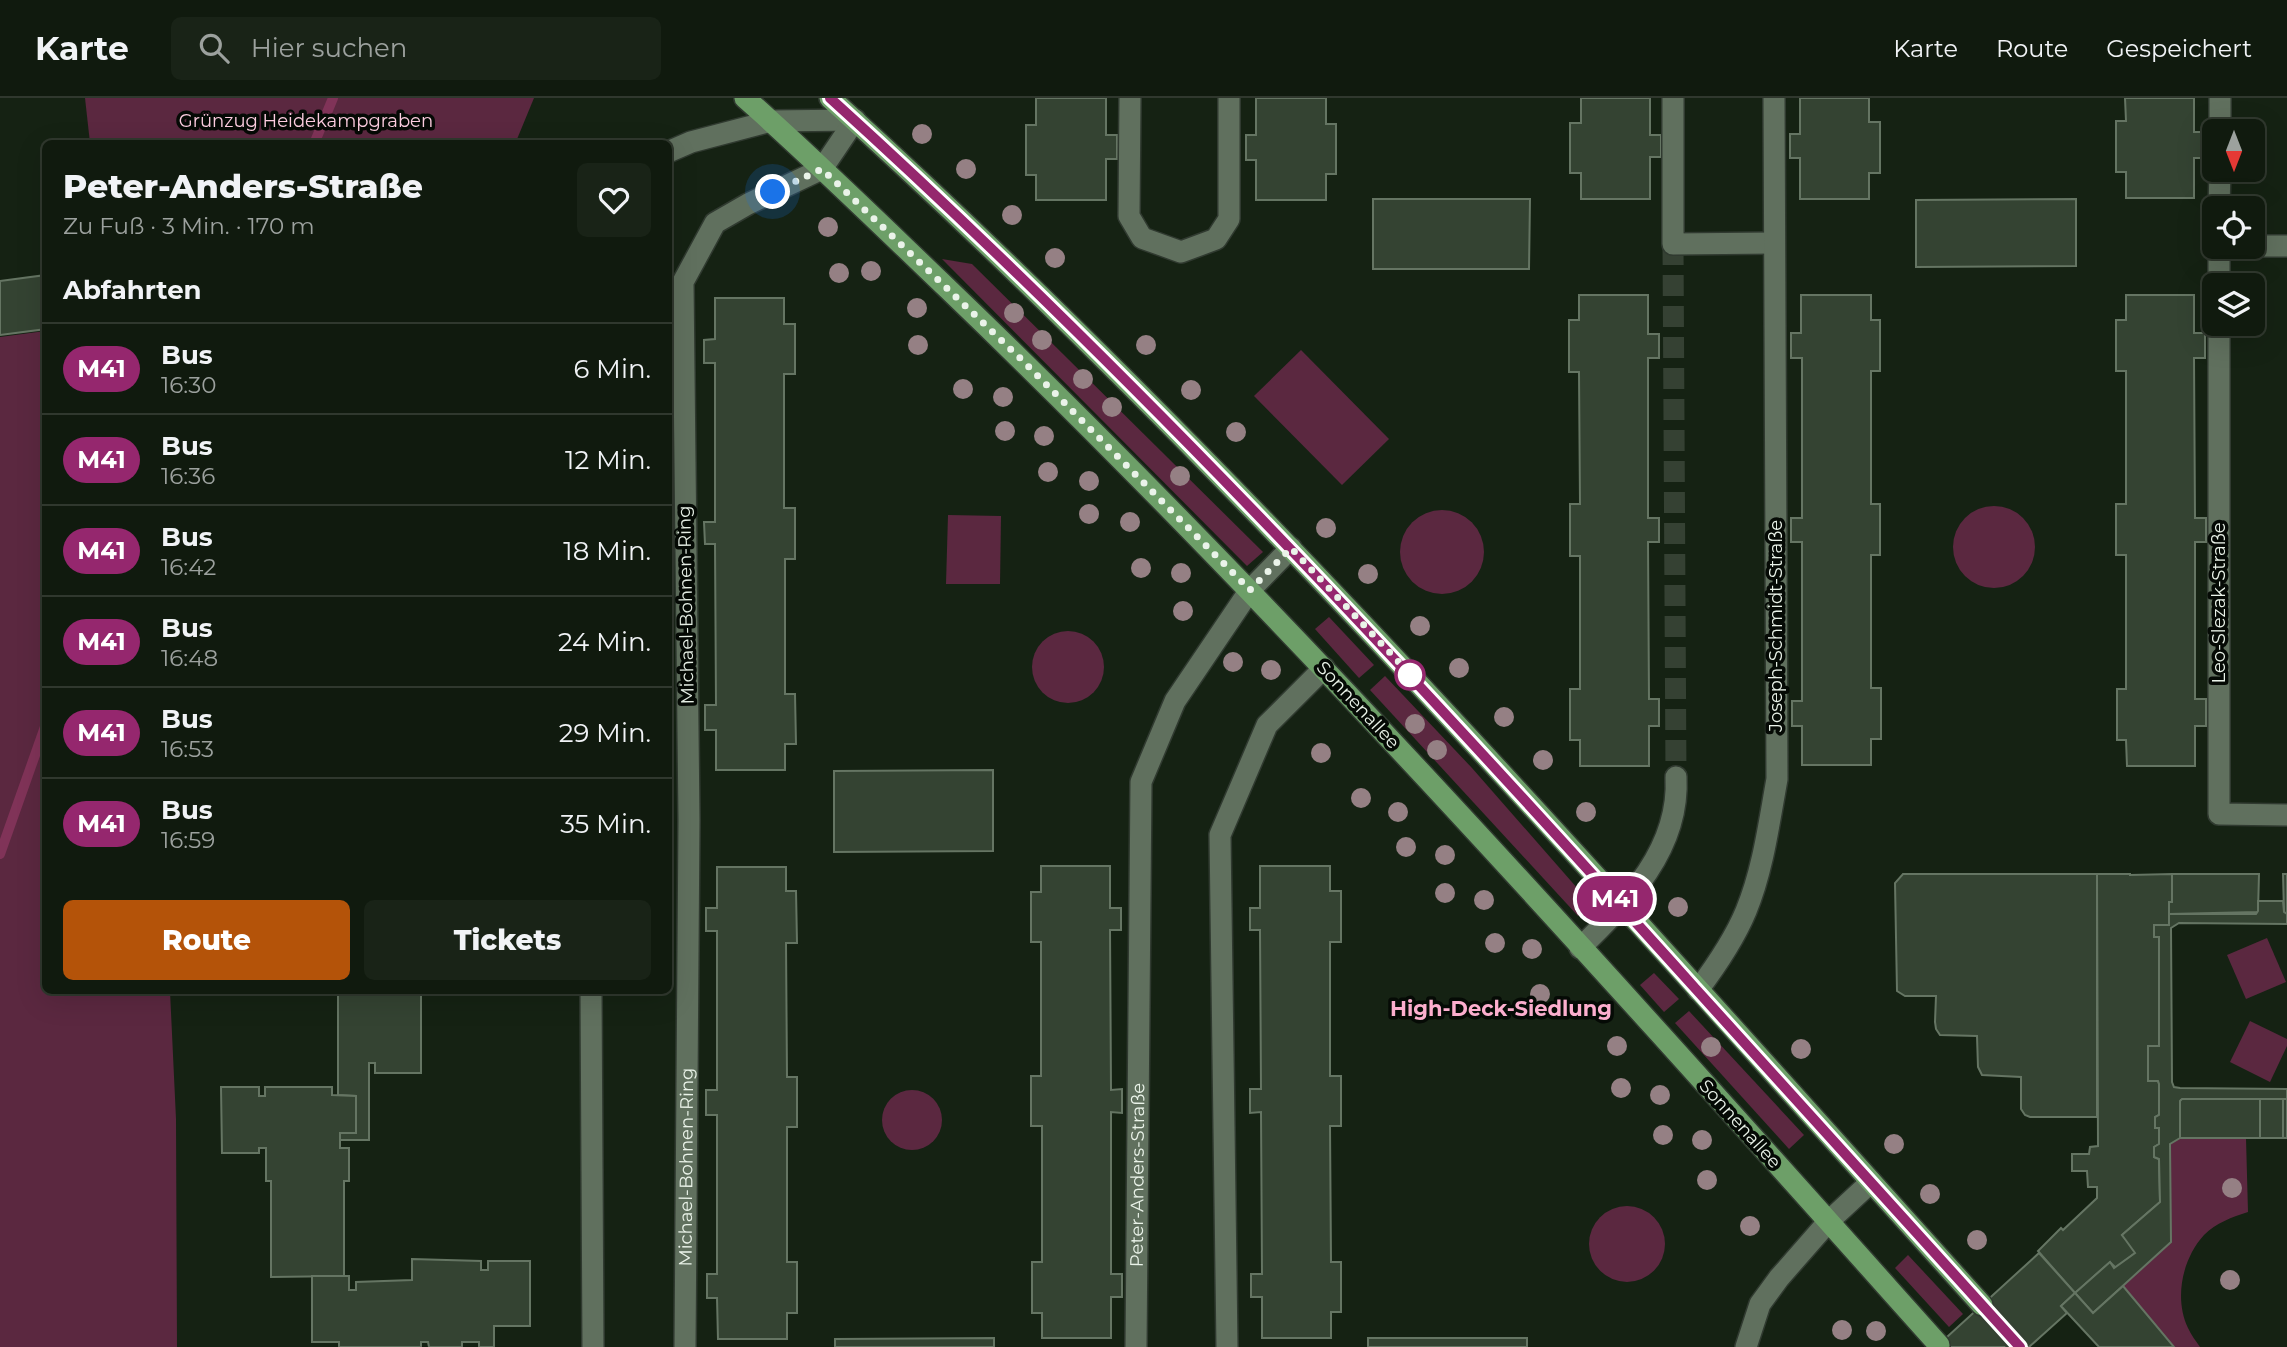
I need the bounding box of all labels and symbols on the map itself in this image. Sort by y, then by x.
park label: Grünzug Heidekampgraben [179,110,433,132]
north arrow [2202,119,2264,182]
your location [755,174,790,209]
street label: Michael-Bohnen-Ring [673,505,699,705]
street label: Joseph-Schmidt-Straße [1765,520,1787,733]
street label: Leo-Slezak-Straße [2208,522,2230,684]
street label: Sonnenallee [1312,657,1404,753]
unlabelled marker [1395,660,1425,690]
line badge: M41 [1575,876,1655,922]
district label: High-Deck-Siedlung [1390,996,1612,1021]
street label: Michael-Bohnen-Ring [675,1067,698,1267]
street label: Sonnenallee [1694,1075,1786,1173]
street label: Peter-Anders-Straße [1126,1083,1149,1267]

